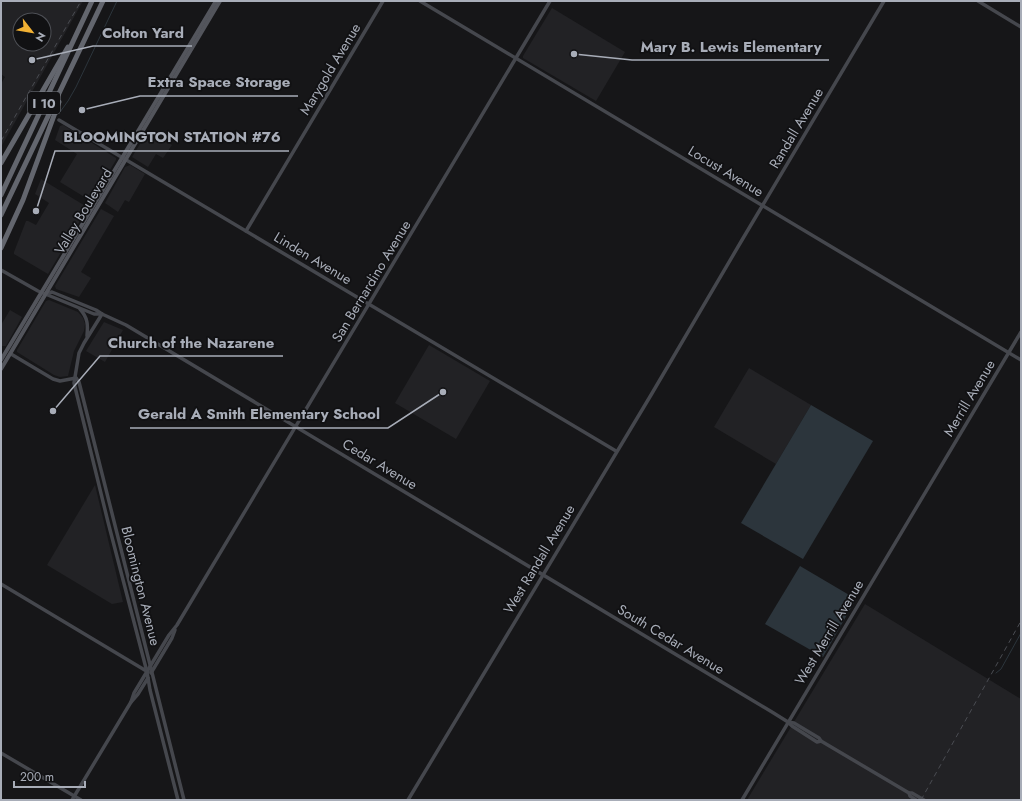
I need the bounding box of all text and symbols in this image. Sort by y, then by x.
north arrow [12,12,52,52]
callout: Colton Yard [93,19,192,46]
street label: Marygold Avenue [295,19,365,119]
text: Colton Yard [102,22,184,44]
text: N [31,29,50,45]
callout: Mary B. Lewis Elementary [632,33,829,60]
text: Mary B. Lewis Elementary [640,36,822,58]
callout: Extra Space Storage [140,69,298,96]
text: Extra Space Storage [148,71,291,93]
street label: Randall Avenue [764,84,828,172]
road number: I 10 [28,92,60,114]
callout: BLOOMINGTON STATION #76 [55,124,289,151]
text: BLOOMINGTON STATION #76 [63,126,281,148]
street label: Locust Avenue [685,141,767,201]
street label: Valley Boulevard [49,164,117,258]
street label: San Bernardino Avenue [327,216,415,346]
street label: Linden Avenue [270,227,356,289]
callout: Church of the Nazarene [100,329,283,356]
text: Church of the Nazarene [108,332,275,354]
street label: Merrill Avenue [938,356,1000,440]
callout: Gerald A Smith Elementary School [130,401,388,428]
text: Gerald A Smith Elementary School [138,403,380,425]
street label: Cedar Avenue [339,434,421,494]
street label: West Randall Avenue [498,501,580,617]
street label: Bloomington Avenue [116,524,166,648]
street label: West Merrill Avenue [790,576,868,688]
street label: South Cedar Avenue [614,599,728,679]
scale bar [14,763,85,789]
text: 200 m [20,768,54,786]

